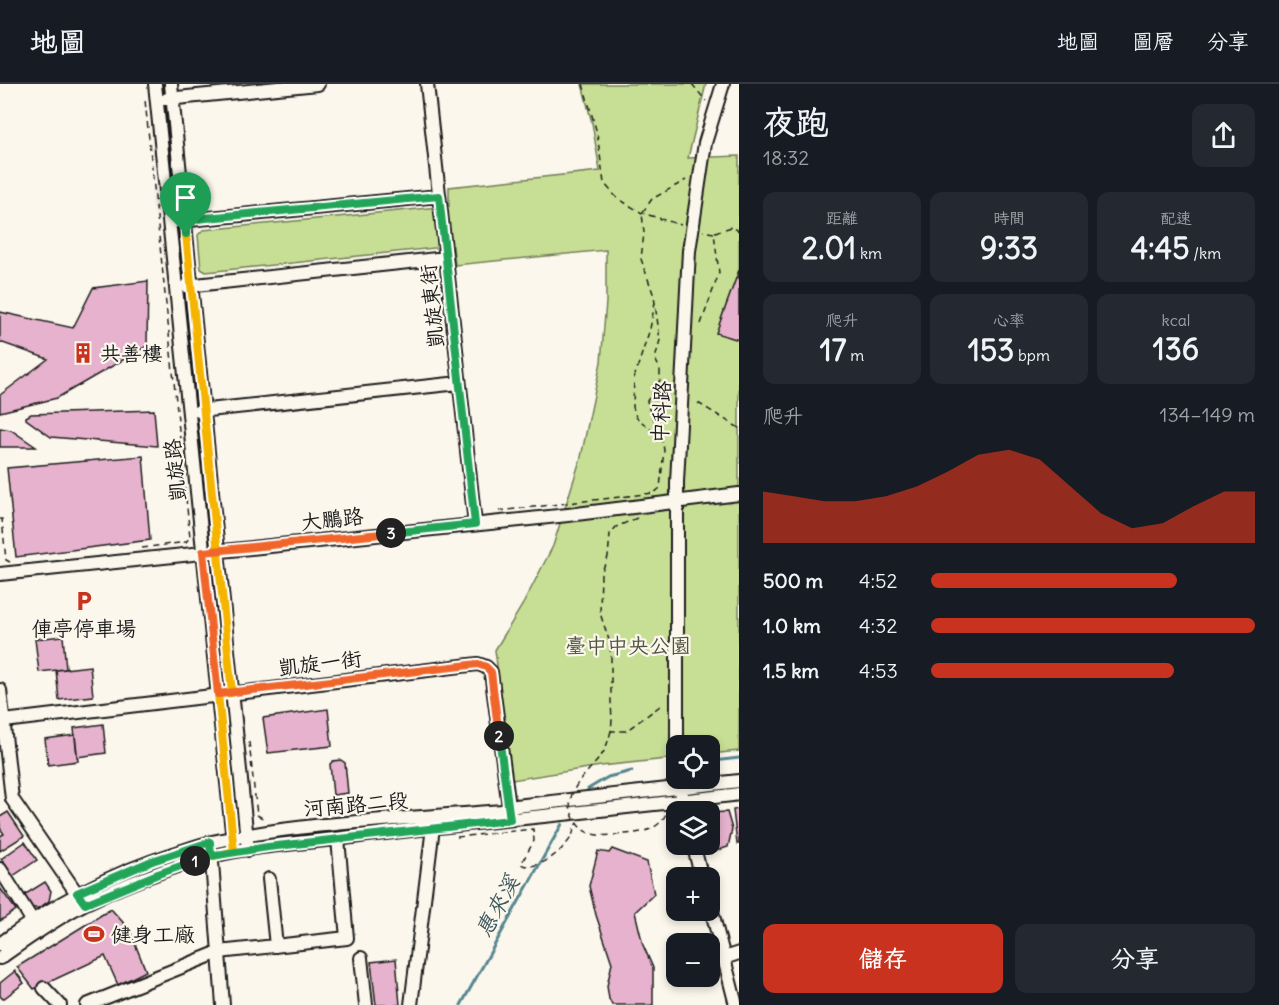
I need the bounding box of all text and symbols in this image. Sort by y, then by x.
text: 地圖 [30,24,86,60]
text: 地圖 [1057,28,1099,55]
text: 圖層 [1132,28,1174,55]
text: 分享 [1207,28,1249,55]
text: 夜跑 [763,101,829,143]
button: share [1192,104,1255,167]
text: 18:32 [763,145,809,170]
pin [160,172,211,234]
icon: arrive [169,181,202,214]
text: 距離 [826,208,858,228]
text: 時間 [993,208,1025,228]
text: 配速 [1160,208,1192,228]
text: 2.01 [802,229,856,267]
text: 9:33 [980,229,1038,267]
text: 4:45 [1131,229,1189,267]
text: km [856,243,882,263]
text: /km [1189,243,1221,263]
street label: 凱旋東街 [414,263,450,349]
text: 爬升 [826,310,858,330]
text: 心率 [993,310,1025,330]
text: kcal [1162,310,1190,330]
text: 136 [1153,330,1199,368]
text: 17 [820,331,846,369]
text: 153 [968,331,1014,369]
place label: 共善樓 [100,340,163,367]
building icon: 共善樓 [71,341,95,365]
text: m [846,345,864,365]
text: bpm [1014,345,1050,365]
street label: 中科路 [646,380,676,444]
text: 134–149 m [1159,402,1255,427]
text: 爬升 [763,403,803,428]
street label: 凱旋路 [158,437,192,503]
street label: 大鵬路 [299,502,365,536]
pin: 3 [376,518,406,548]
text: 3 [386,523,396,543]
text: 500 m [763,568,823,593]
text: 4:52 [859,568,898,593]
parking icon: 俥亭停車場 [72,589,96,613]
text: 1.0 km [763,613,821,638]
text: 4:32 [859,613,897,638]
place label: 俥亭停車場 [32,615,137,642]
park label: 臺中中央公園 [565,632,691,659]
street label: 凱旋一街 [277,644,363,682]
text: 1.5 km [763,658,819,683]
text: 4:53 [859,658,898,683]
pin: 2 [484,721,514,751]
text: 2 [495,726,503,746]
map controls [666,735,720,987]
button: locate [666,735,720,789]
street label: 河南路二段 [303,786,409,822]
button: layers [666,801,720,855]
pin: 1 [180,846,210,876]
text: 1 [192,851,198,871]
button: + [666,867,720,921]
water label: 惠來溪 [469,869,526,942]
place label: 健身工廠 [111,921,195,948]
sports icon: 健身工廠 [82,922,106,946]
button: 儲存 [763,924,1003,993]
button: 分享 [1015,924,1255,993]
button: − [666,933,720,987]

